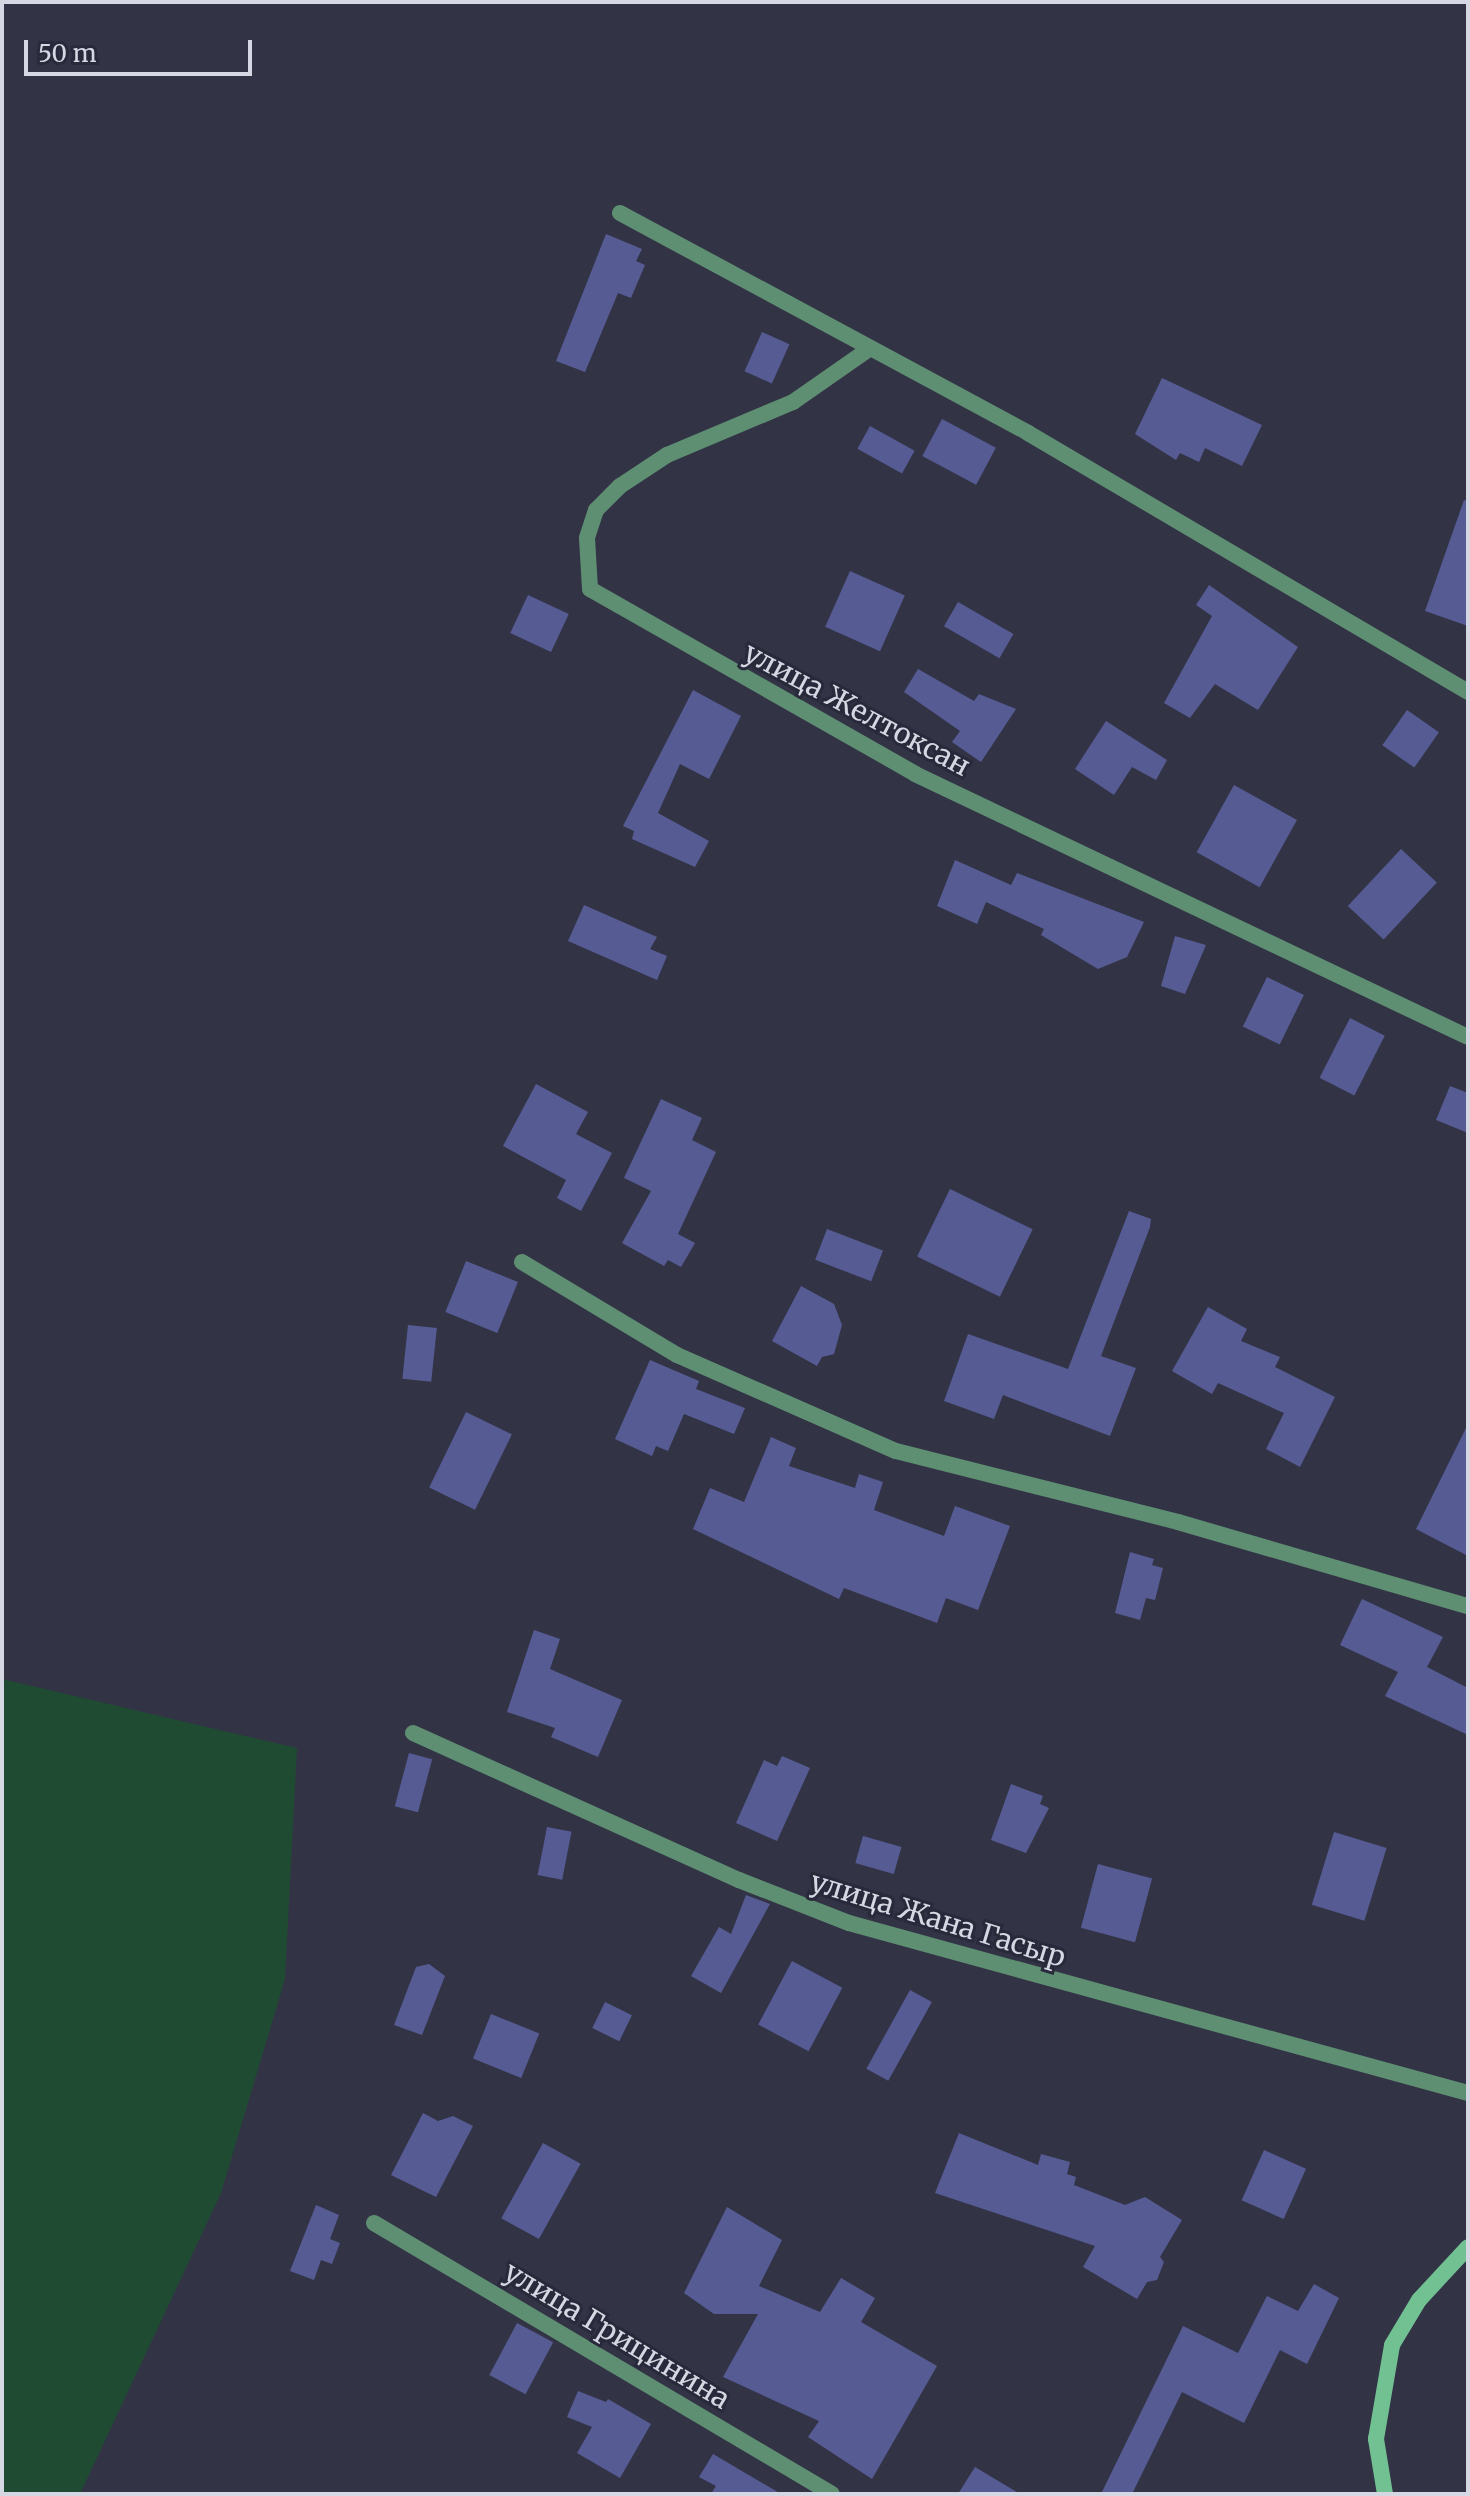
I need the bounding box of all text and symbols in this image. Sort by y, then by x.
scale bar [28,24,256,74]
text: 50 m [38,38,97,69]
street label: улица Желтоксан [738,635,976,783]
street label: улица Жана Гасыр [806,1864,1070,1974]
street label: улица Грицинина [498,2254,736,2416]

